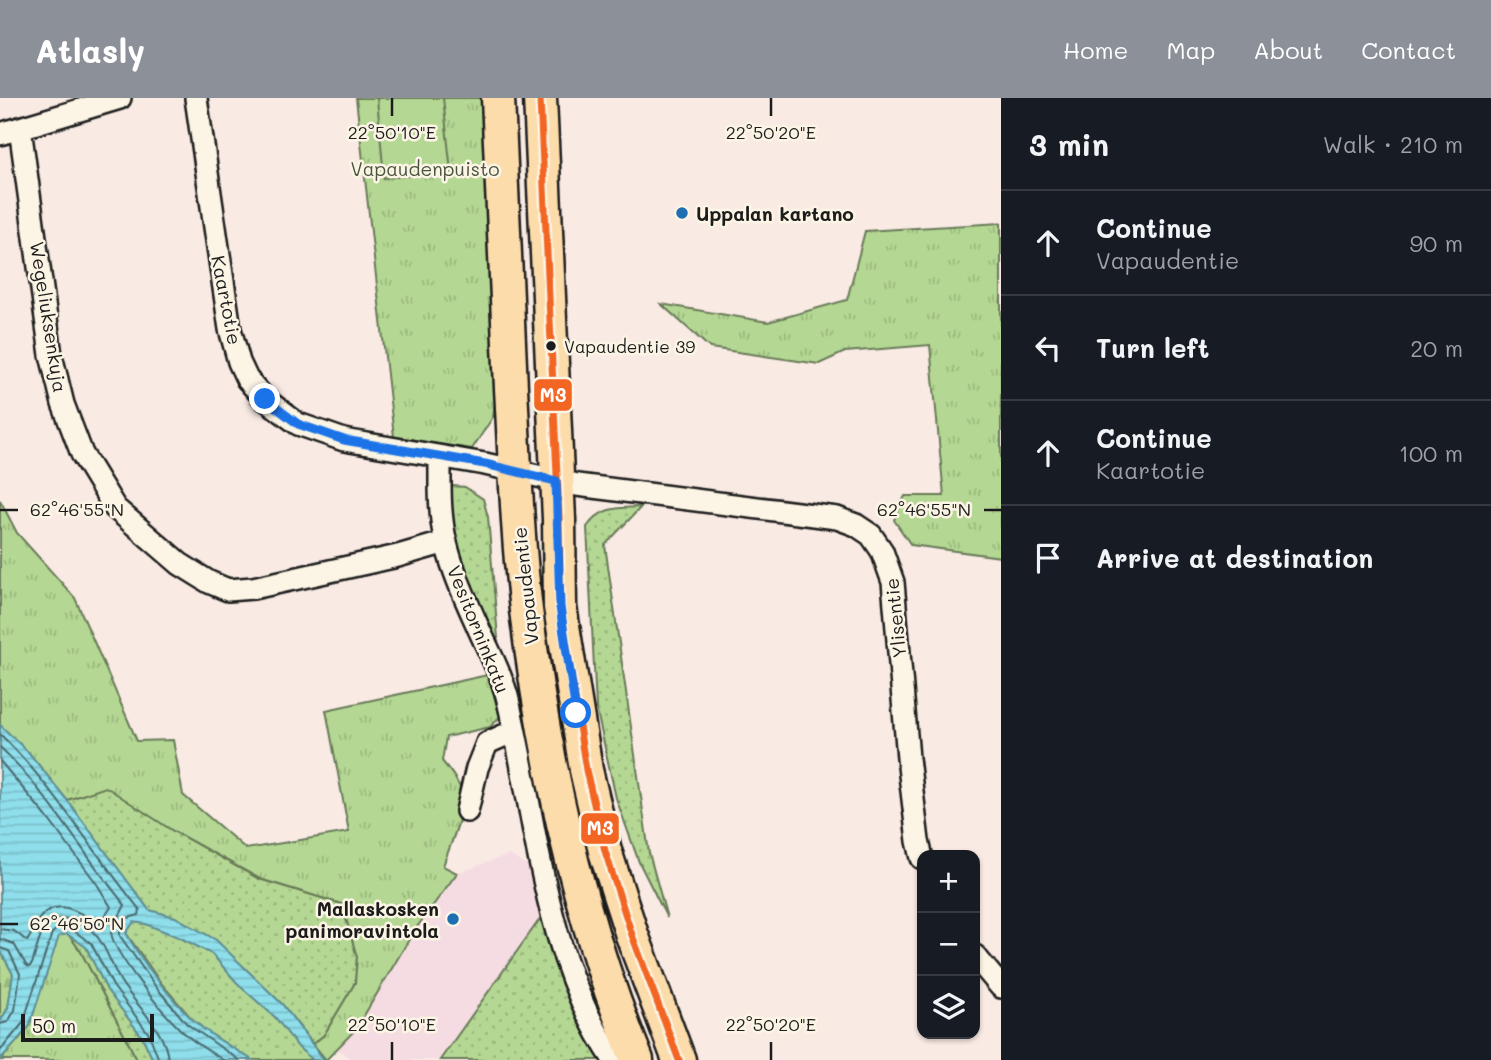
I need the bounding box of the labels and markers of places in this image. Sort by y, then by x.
place label: Uppalan kartano [696,201,854,226]
marker: Uppalan kartano [674,205,690,221]
place label: Vapaudentie 39 [564,335,695,357]
marker: Vapaudentie 39 [544,339,558,353]
place label: Mallaskosken panimoravintola [285,896,439,943]
marker: Mallaskosken panimoravintola [445,911,461,927]

